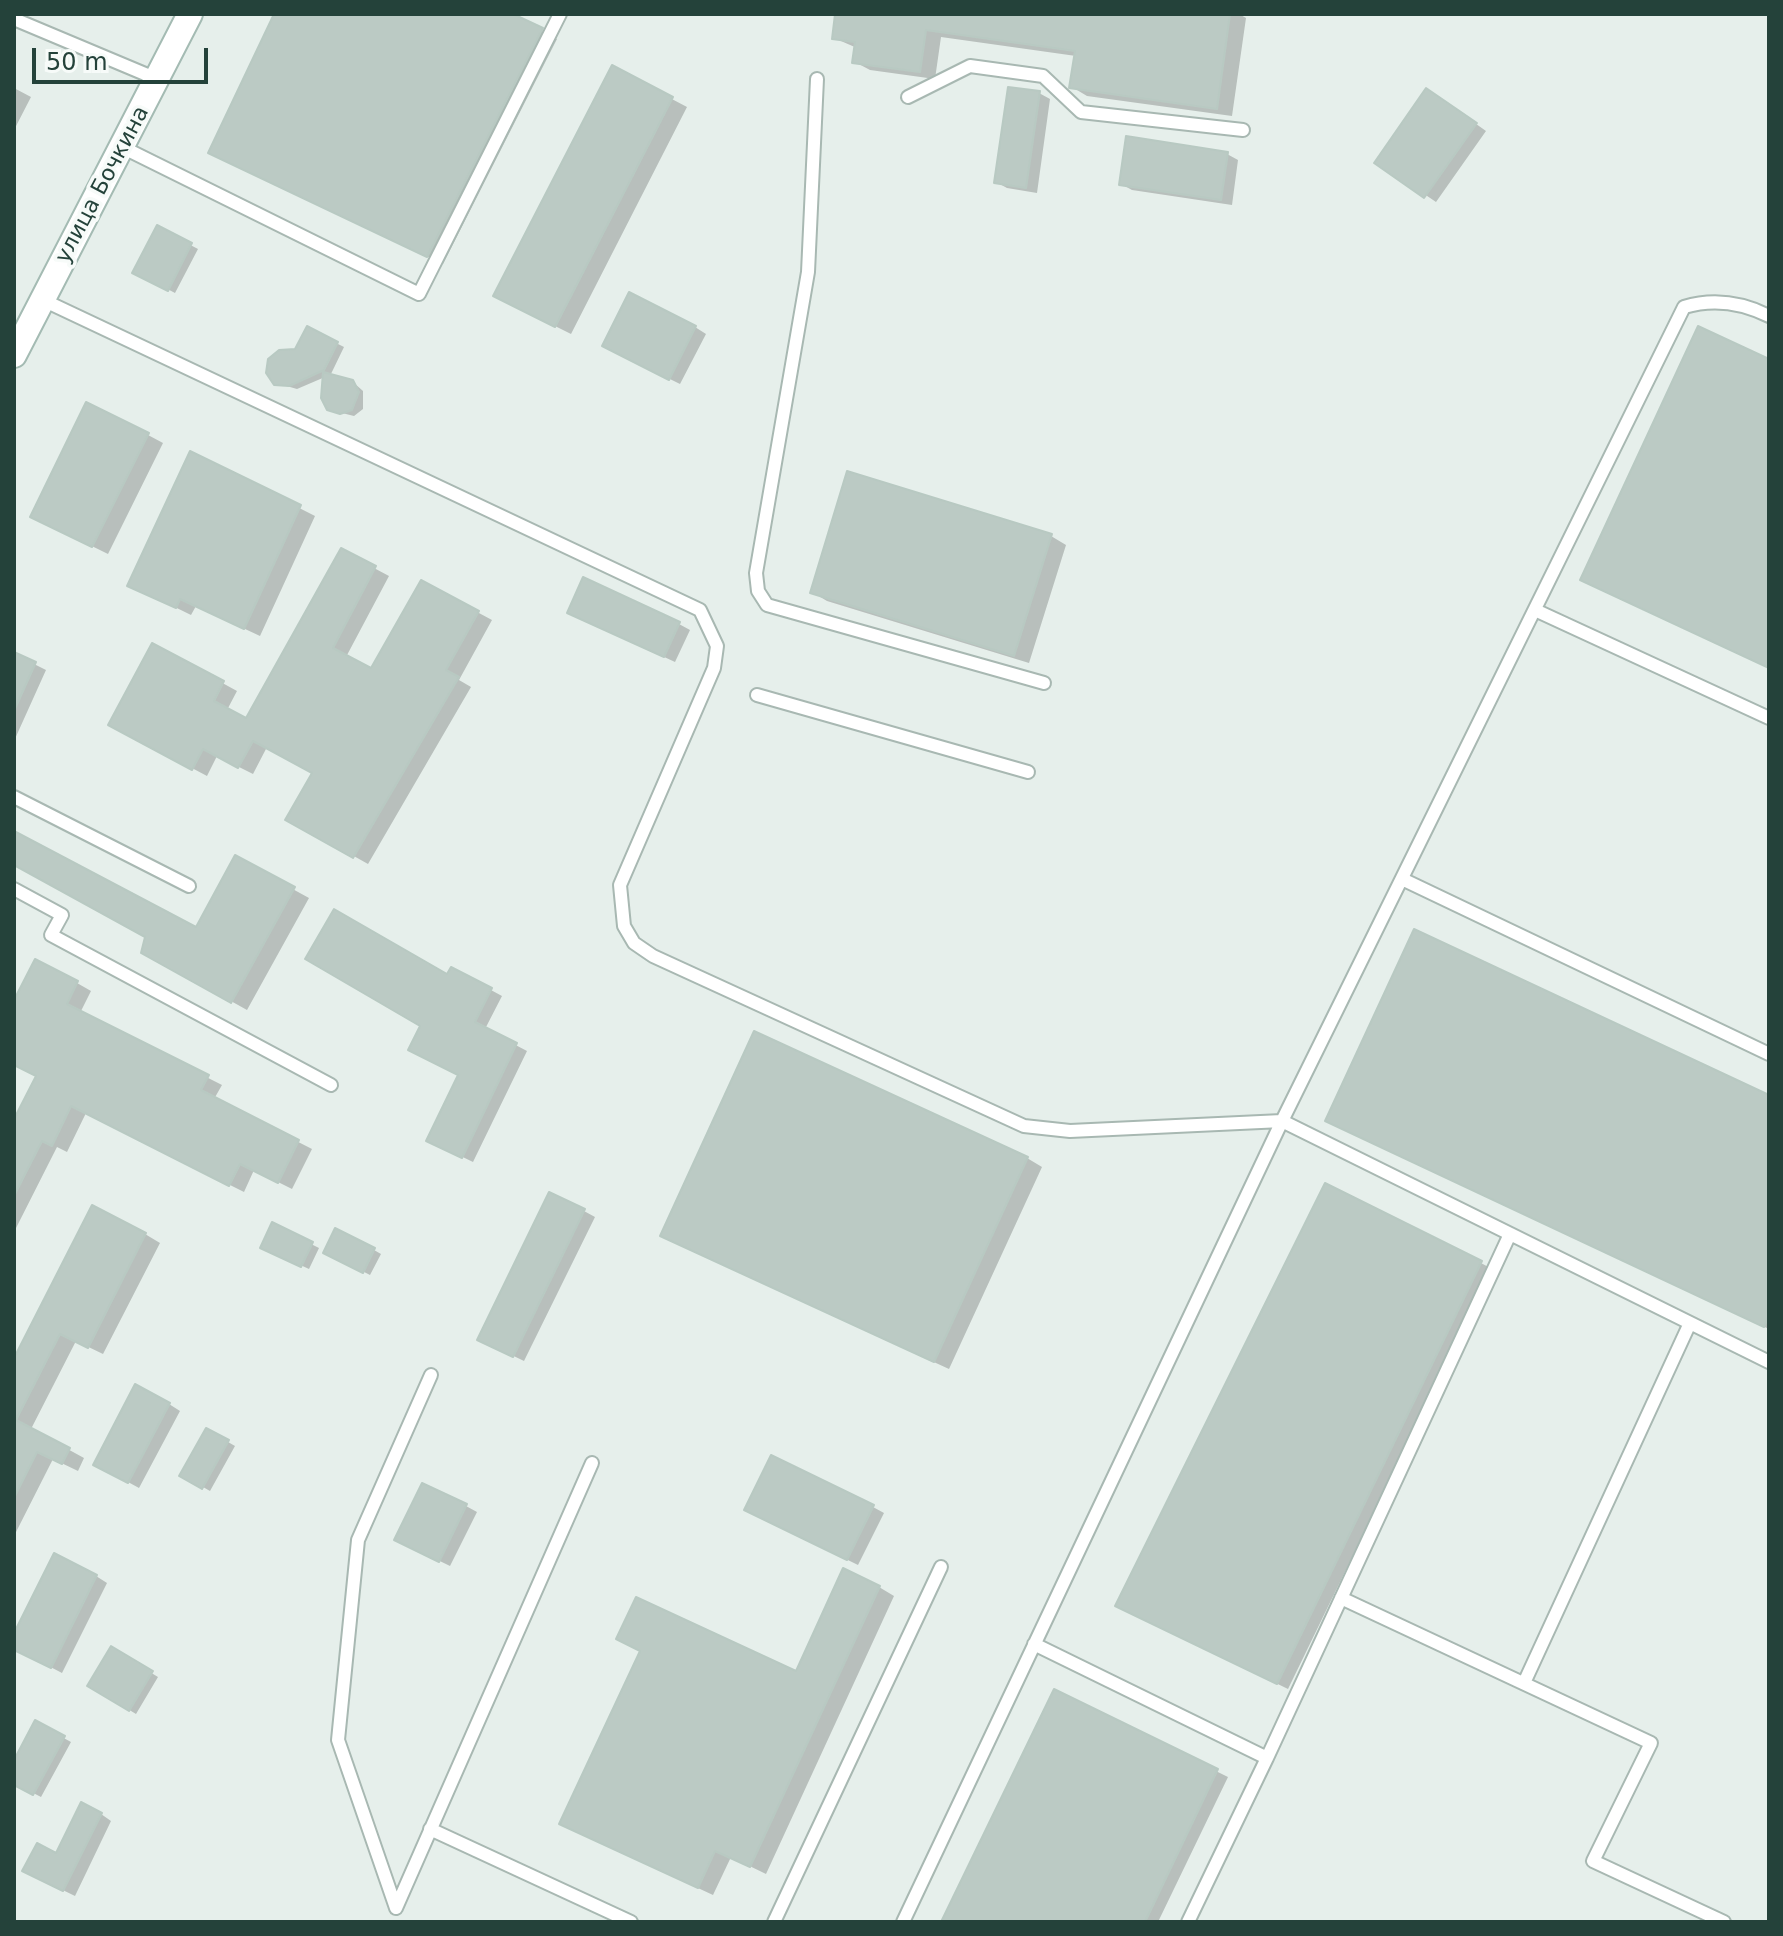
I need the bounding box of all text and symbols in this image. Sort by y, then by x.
scale bar [36,32,212,82]
text: 50 m [46,48,108,76]
street label: улица Бочкина [51,102,155,268]

